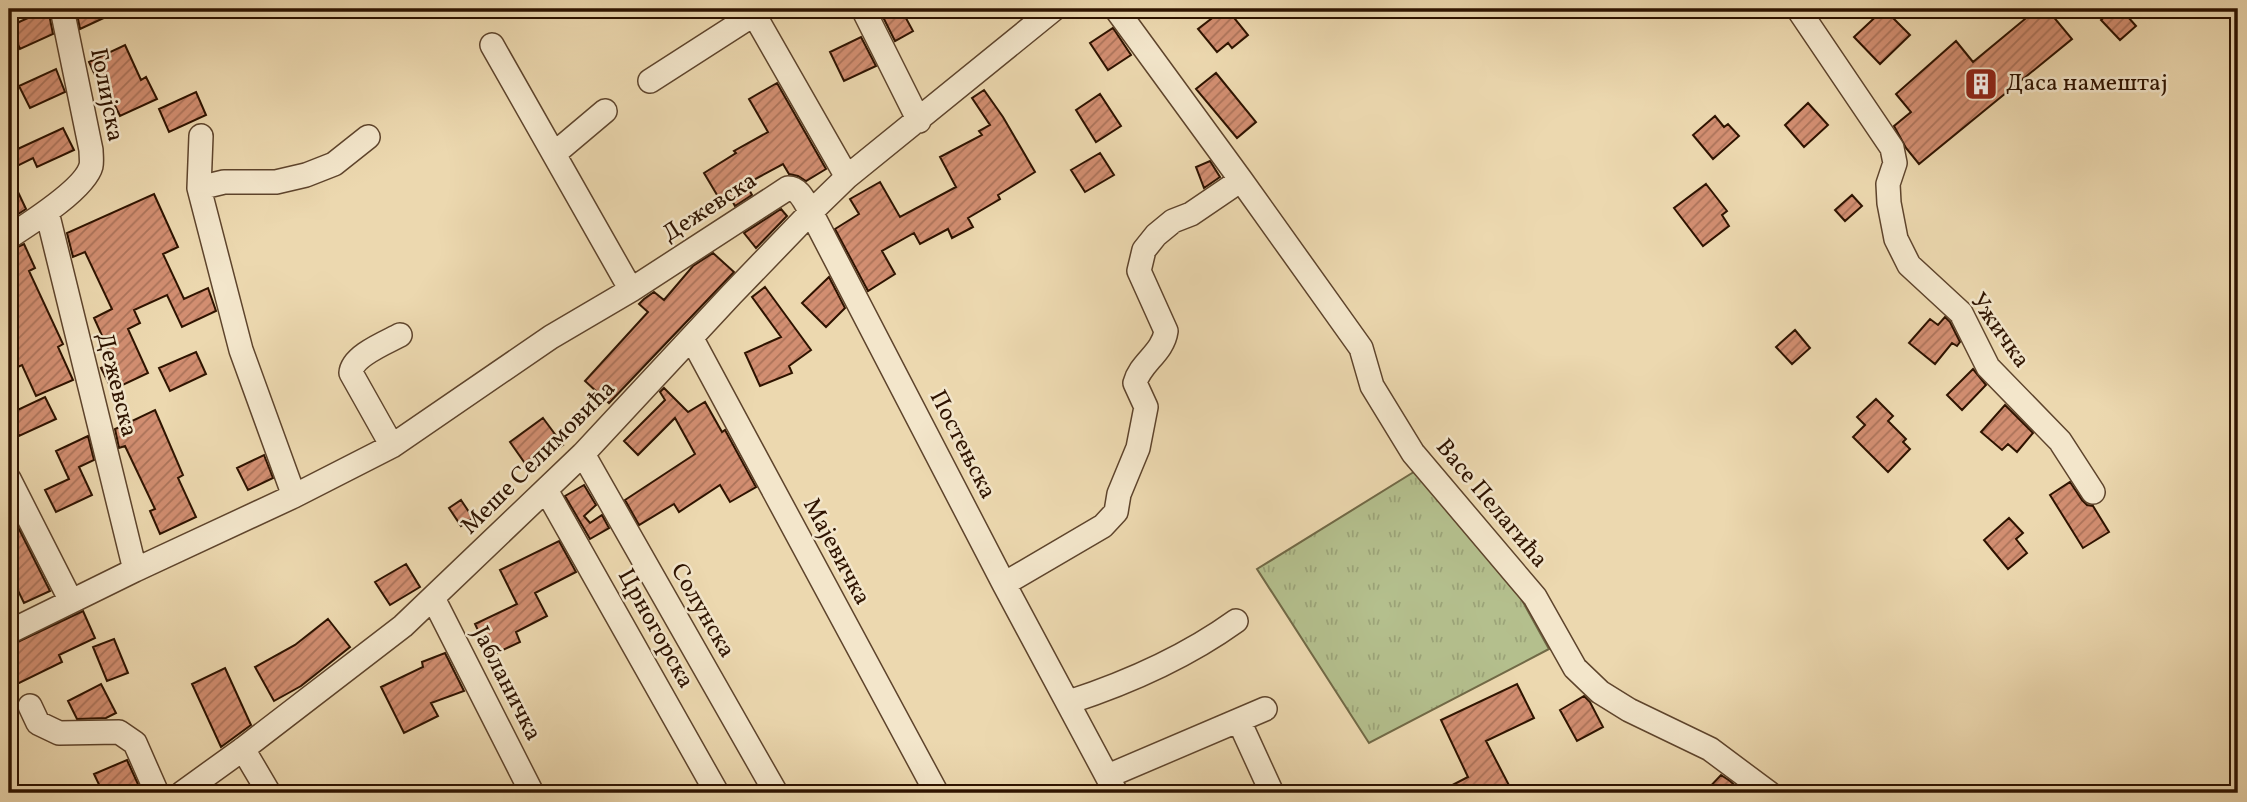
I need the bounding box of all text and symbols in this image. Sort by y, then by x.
street label: Голијска [80,45,132,145]
building icon: Даса намештај [1962,65,2000,103]
place label: Даса намештај [2006,67,2168,101]
street label: Дежевска [656,165,764,251]
street label: Ужичка [1961,286,2037,376]
street label: Дежевска [87,329,145,441]
street label: Меше Селимовића [454,373,624,543]
street label: Постењска [920,385,1004,505]
street label: Васе Пелагића [1427,432,1555,576]
street label: Мајевичка [794,492,878,612]
street label: Солунска [661,557,743,665]
street label: Црногорска [608,563,702,695]
street label: Јабланичка [463,621,549,747]

